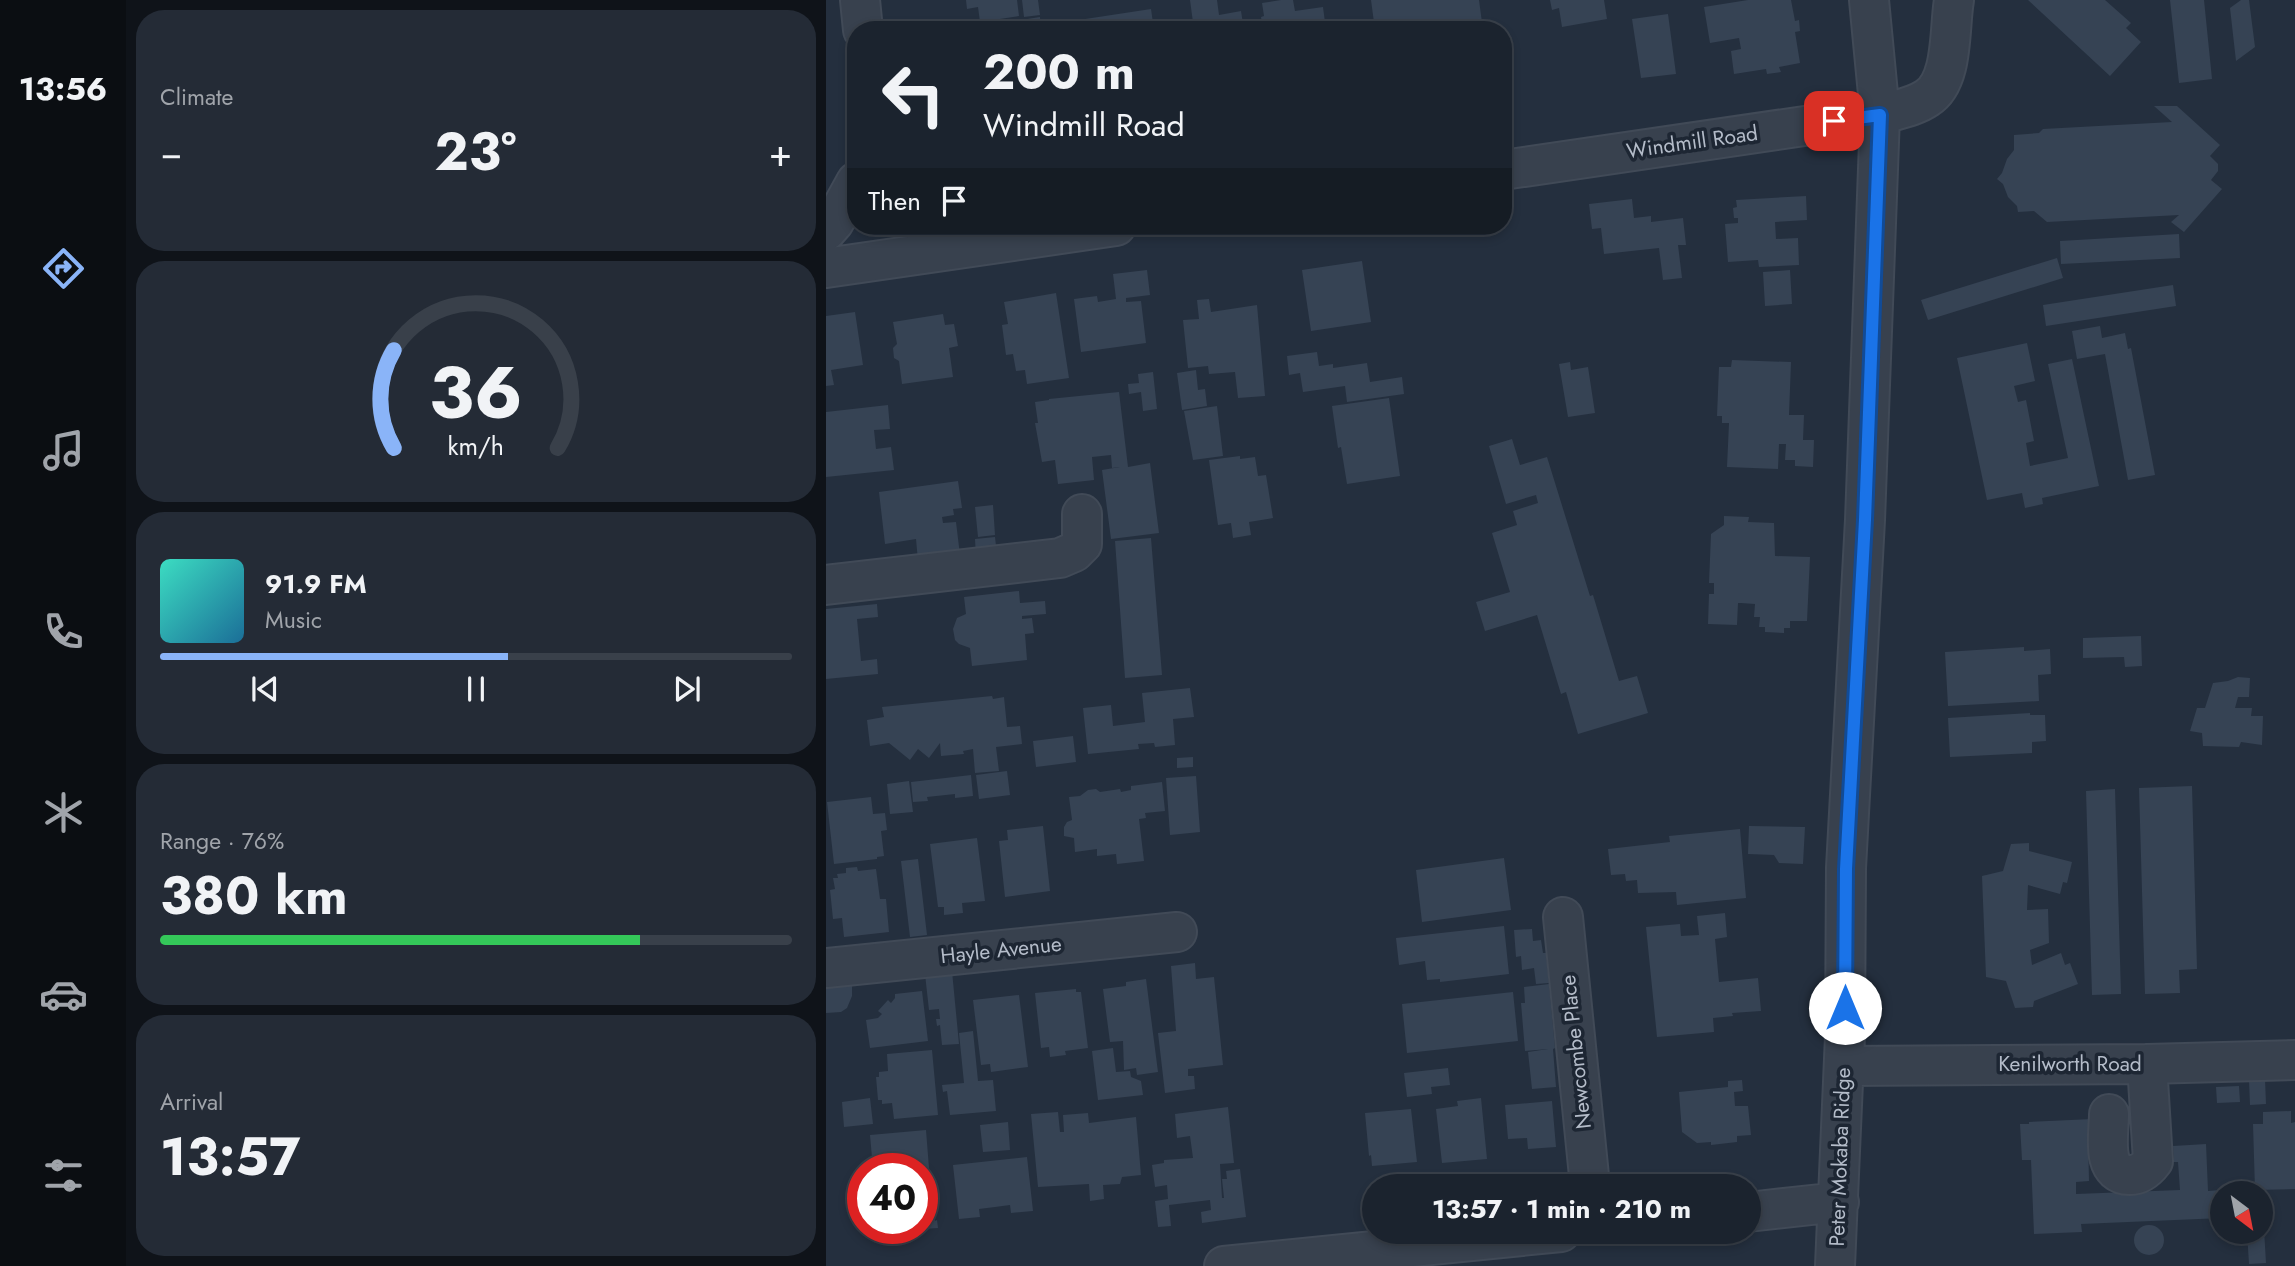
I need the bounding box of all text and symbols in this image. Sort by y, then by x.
text: 200 m [983,37,1135,107]
icon: left [868,49,959,140]
text: 13:56 [19,66,107,112]
text: Climate [160,80,233,114]
pin [1804,91,1864,151]
text: Windmill Road [983,102,1185,148]
icon: arrive [1815,102,1853,140]
text: 23° [435,114,516,190]
street label: Windmill Road [1624,118,1760,166]
text: − [160,125,182,180]
text: + [769,125,792,180]
text: Then [868,182,921,220]
icon: arrive [935,182,973,220]
icon: directions [39,244,88,293]
text: 36 [429,340,523,445]
icon: music [39,426,88,475]
text: km/h [448,428,504,464]
text: 91.9 FM [265,565,367,603]
text: Music [265,603,322,637]
icon: phone [39,607,88,656]
icon: previous [246,670,284,708]
icon: pause [457,670,495,708]
icon: next [668,670,706,708]
icon: climate [39,788,88,837]
text: Range · 76% [160,824,284,858]
text: 380 km [160,858,348,934]
street label: Hayle Avenue [939,929,1063,971]
icon: car [39,970,88,1019]
position arrow [1808,971,1882,1045]
street label: Newcombe Place [1553,973,1599,1131]
street label: Kenilworth Road [1998,1049,2142,1079]
street label: Peter Mokaba Ridge [1822,1067,1858,1247]
text: Arrival [160,1085,223,1119]
text: 13:57 [160,1119,300,1195]
icon: filters [39,1151,88,1200]
speed limit sign: 40 [847,1153,938,1244]
north arrow [2210,1181,2273,1244]
map controls [2210,1181,2273,1244]
text: 13:57 · 1 min · 210 m [1432,1190,1691,1228]

